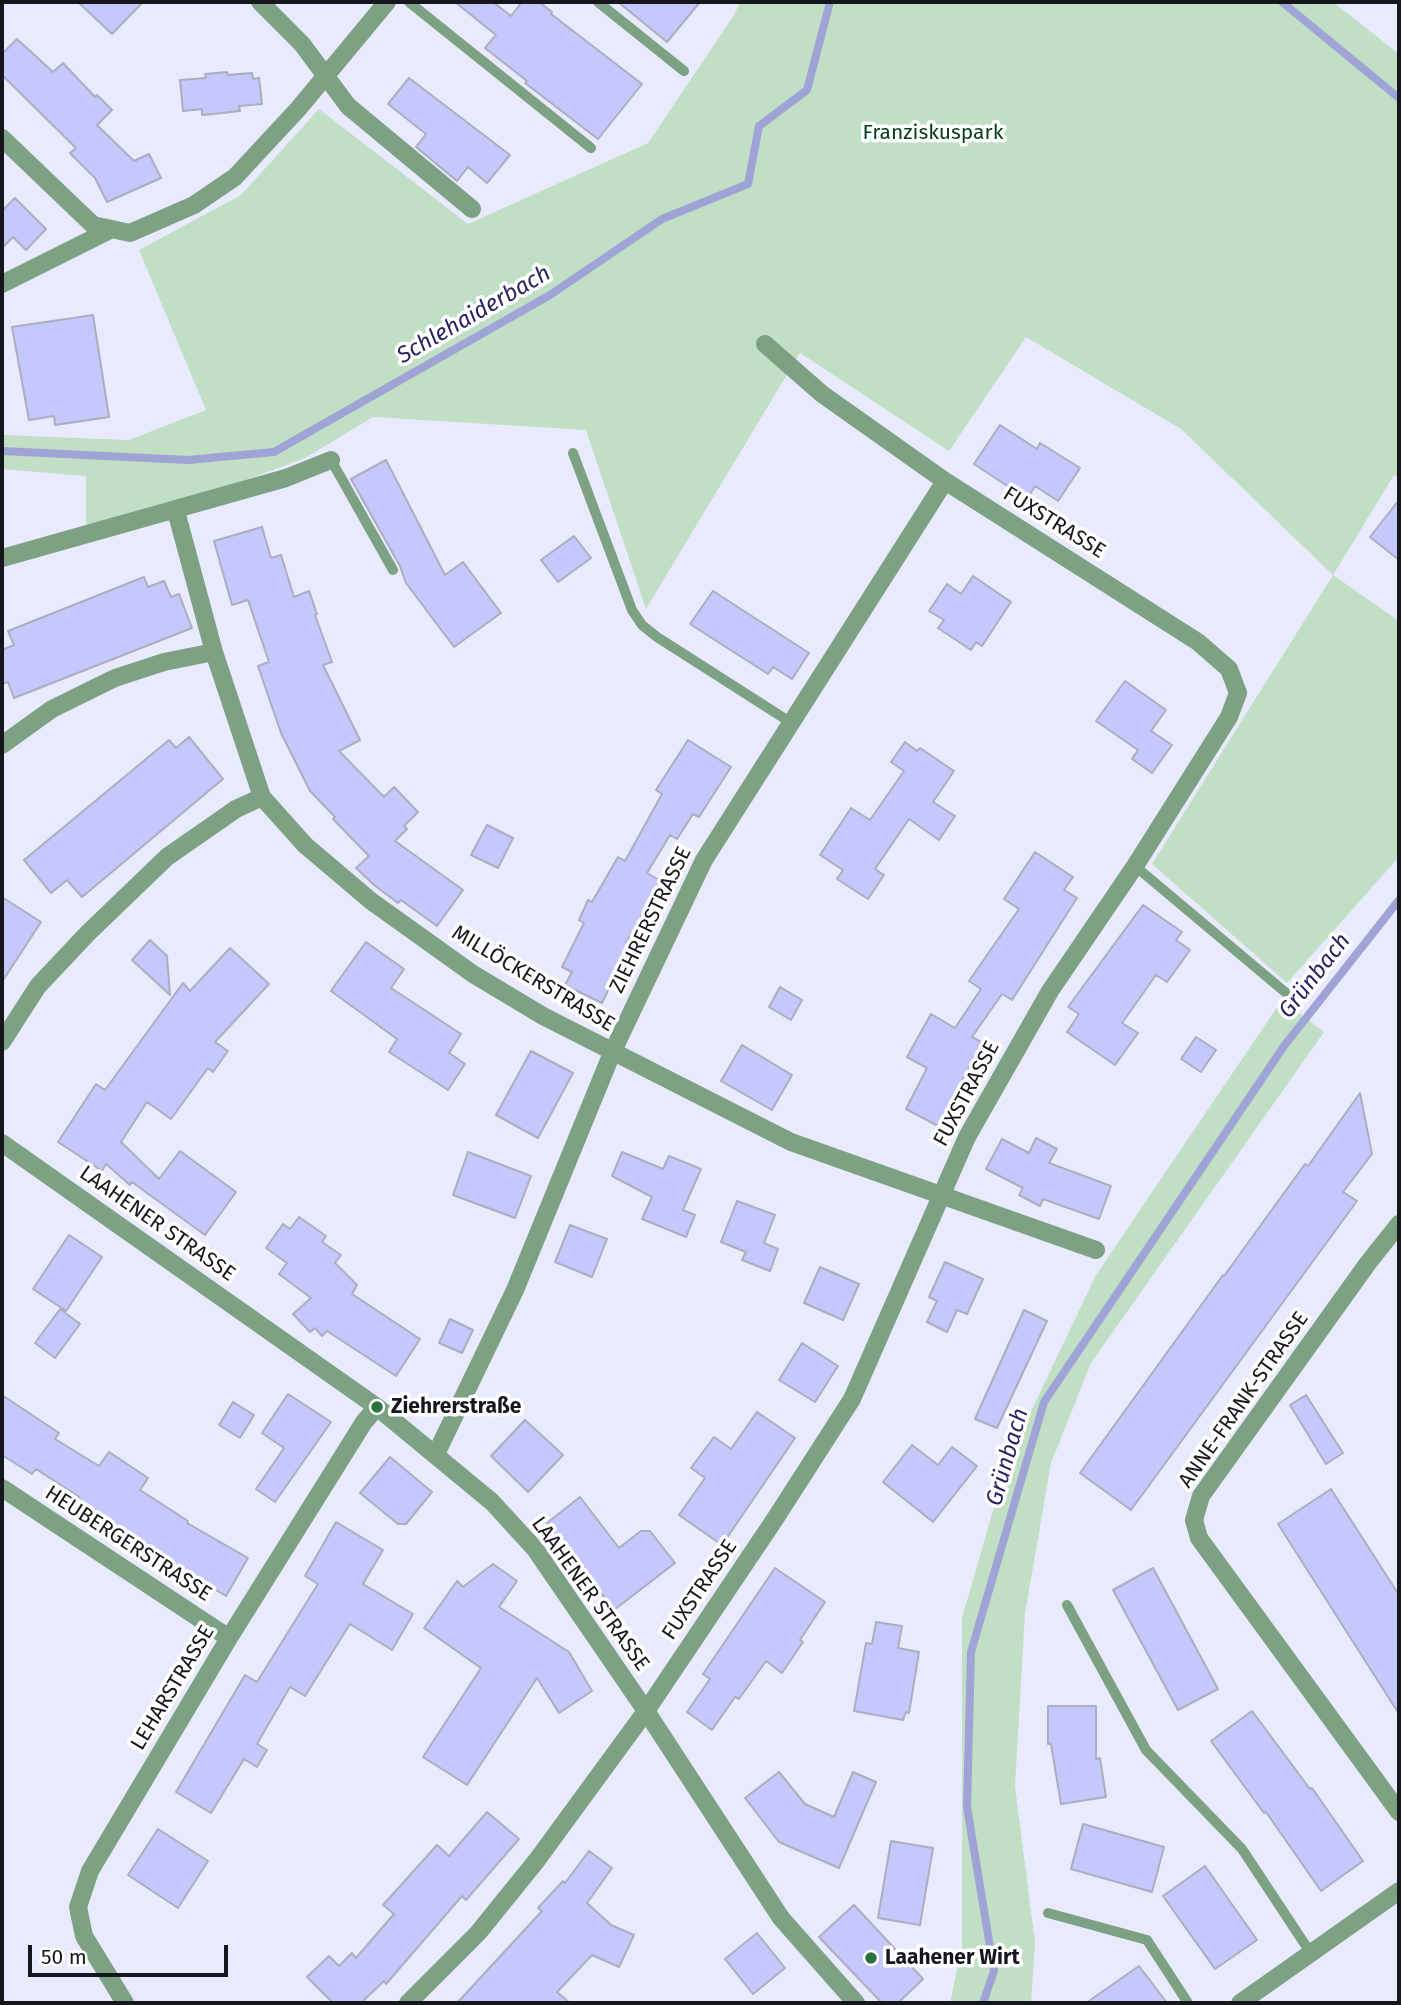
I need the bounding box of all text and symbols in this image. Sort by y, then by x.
park label: Franziskuspark [863,120,1003,146]
water label: Schlehaiderbach [392,260,556,370]
street label: FUXSTRASSE [998,482,1110,564]
street label: ZIEHRERSTRASSE [605,843,697,997]
street label: MILLÖCKERSTRASSE [447,920,619,1038]
water label: Grünbach [1273,928,1357,1024]
street label: FUXSTRASSE [929,1037,1005,1151]
street label: LAAHENER STRASSE [74,1161,240,1287]
street label: ANNE-FRANK-STRASSE [1174,1307,1314,1493]
place label: Ziehrerstraße [391,1394,521,1420]
marker: Ziehrerstraße [369,1399,385,1415]
water label: Grünbach [981,1405,1035,1509]
street label: HEUBERGERSTRASSE [40,1481,216,1607]
street label: LAAHENER STRASSE [526,1512,654,1676]
street label: FUXSTRASSE [657,1535,743,1645]
street label: LEHARSTRASSE [126,1621,220,1755]
scale bar [32,1932,231,1976]
text: 50 m [41,1944,87,1970]
place label: Laahener Wirt [885,1945,1020,1971]
marker: Laahener Wirt [863,1950,879,1966]

